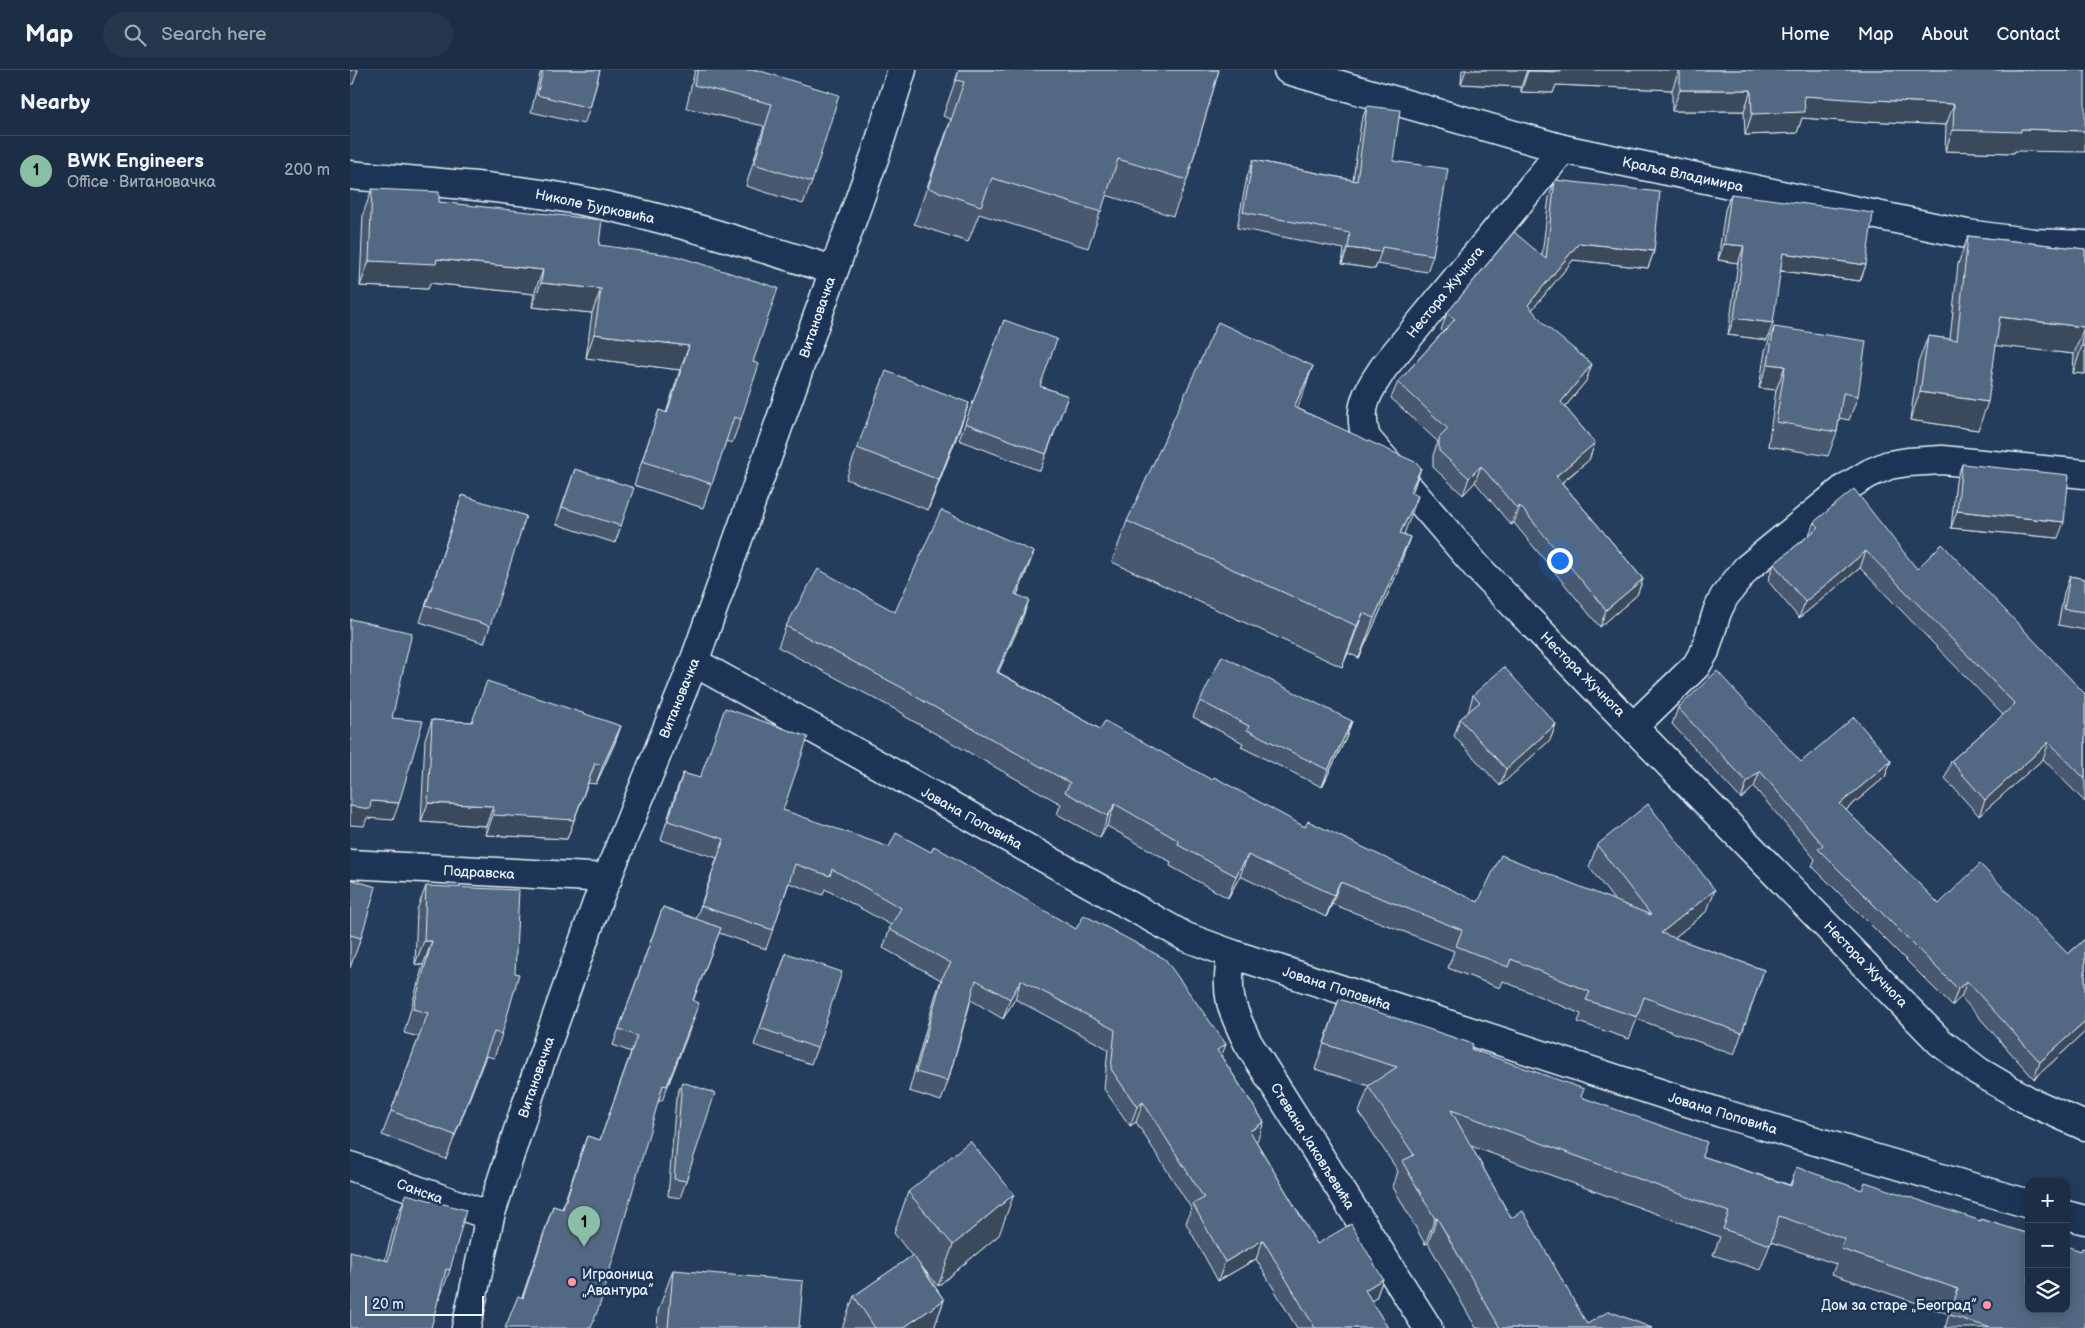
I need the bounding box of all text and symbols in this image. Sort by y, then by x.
search box [103,12,453,57]
text: Map [25,20,73,49]
icon: search [121,21,149,49]
text: Search here [161,23,267,46]
text: Home [1781,24,1830,45]
text: Map [1858,24,1894,45]
text: About [1922,24,1969,45]
text: Contact [1997,24,2060,45]
text: Nearby [20,90,90,115]
text: BWK Engineers [67,150,204,173]
street label: Краља Владимира [1621,153,1746,196]
text: 1 [33,161,39,180]
text: 200 m [284,161,330,180]
text: Office · Витановачка [67,173,216,192]
street label: Николе Ђурковића [534,186,657,228]
street label: Нестора Жучнога [1403,242,1488,342]
street label: Витановачка [796,274,840,360]
your location [1547,548,1573,574]
street label: Нестора Жучнога [1537,628,1629,721]
street label: Витановачка [656,655,703,741]
street label: Јована Поповића [918,784,1026,854]
street label: Подравска [443,862,516,883]
street label: Нестора Жучнога [1820,918,1912,1011]
street label: Јована Поповића [1280,963,1394,1014]
street label: Витановачка [515,1034,559,1120]
street label: Стевана Јаковљевића [1267,1080,1359,1213]
street label: Јована Поповића [1666,1089,1780,1138]
street label: Санска [394,1175,446,1208]
map controls [2025,1178,2070,1313]
button: + [2025,1178,2070,1223]
pin: 1 [568,1206,600,1247]
button: − [2025,1223,2070,1268]
place label: Играоница „Авантура” [582,1266,654,1299]
button: layers [2025,1268,2070,1313]
marker: Играоница „Авантура” [566,1276,578,1288]
scale bar [365,1293,484,1316]
text: 20 m [372,1296,404,1313]
place label: Дом за старе „Београд” [1821,1297,1977,1314]
marker: Дом за старе „Београд” [1981,1299,1993,1311]

